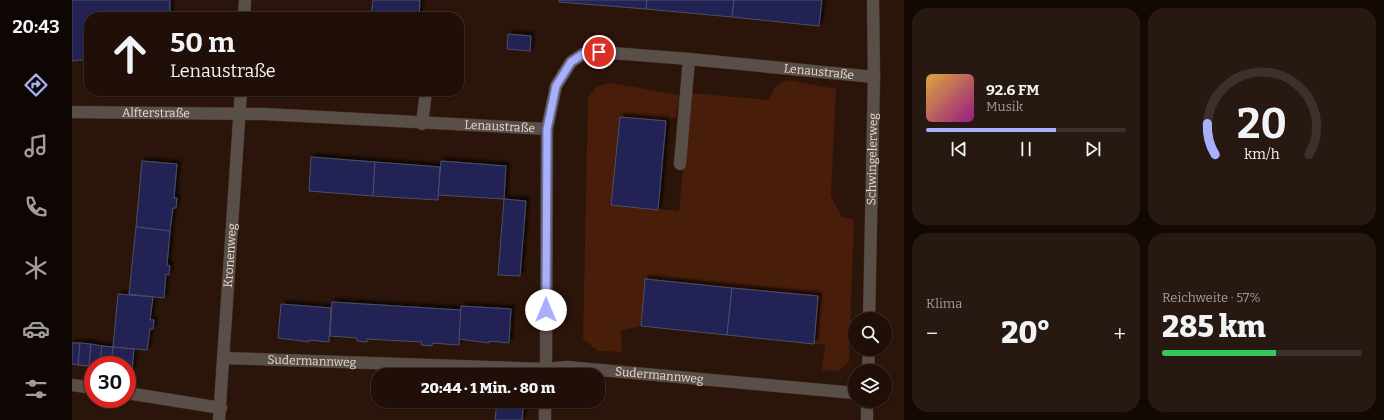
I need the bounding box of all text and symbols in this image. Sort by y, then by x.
text: 20:43 [12,16,60,38]
text: 50 m [170,26,235,59]
icon: ahead [104,28,156,80]
pin [582,35,616,69]
icon: arrive [588,41,610,63]
text: Lenaustraße [170,60,276,82]
street label: Lenaustraße [783,61,855,82]
icon: directions [22,71,50,99]
text: 92.6 FM [986,81,1039,99]
text: 20 [1237,98,1287,148]
text: Musik [986,99,1023,114]
street label: Alfterstraße [122,106,190,120]
street label: Schwingelerweg [864,113,880,205]
street label: Lenaustraße [464,118,535,135]
icon: music [22,132,50,160]
icon: previous [948,138,970,160]
icon: pause [1015,138,1037,160]
icon: next [1082,138,1104,160]
text: km/h [1244,145,1280,162]
icon: phone [22,193,50,221]
street label: Kronenweg [221,222,239,288]
icon: climate [22,254,50,282]
position arrow [525,289,567,331]
text: Reichweite · 57% [1162,290,1260,305]
text: Klima [926,296,962,311]
text: 285 km [1162,309,1265,345]
map controls [848,312,892,408]
button: search [848,312,892,356]
icon: car [22,315,50,343]
text: 20° [1001,315,1050,351]
text: − [926,320,938,347]
text: + [1113,320,1126,347]
street label: Sudermannweg [267,352,357,370]
speed limit sign: 30 [84,356,136,408]
street label: Sudermannweg [614,364,705,386]
button: layers [848,364,892,408]
icon: filters [22,375,50,403]
text: 20:44 · 1 Min. · 80 m [421,379,555,397]

